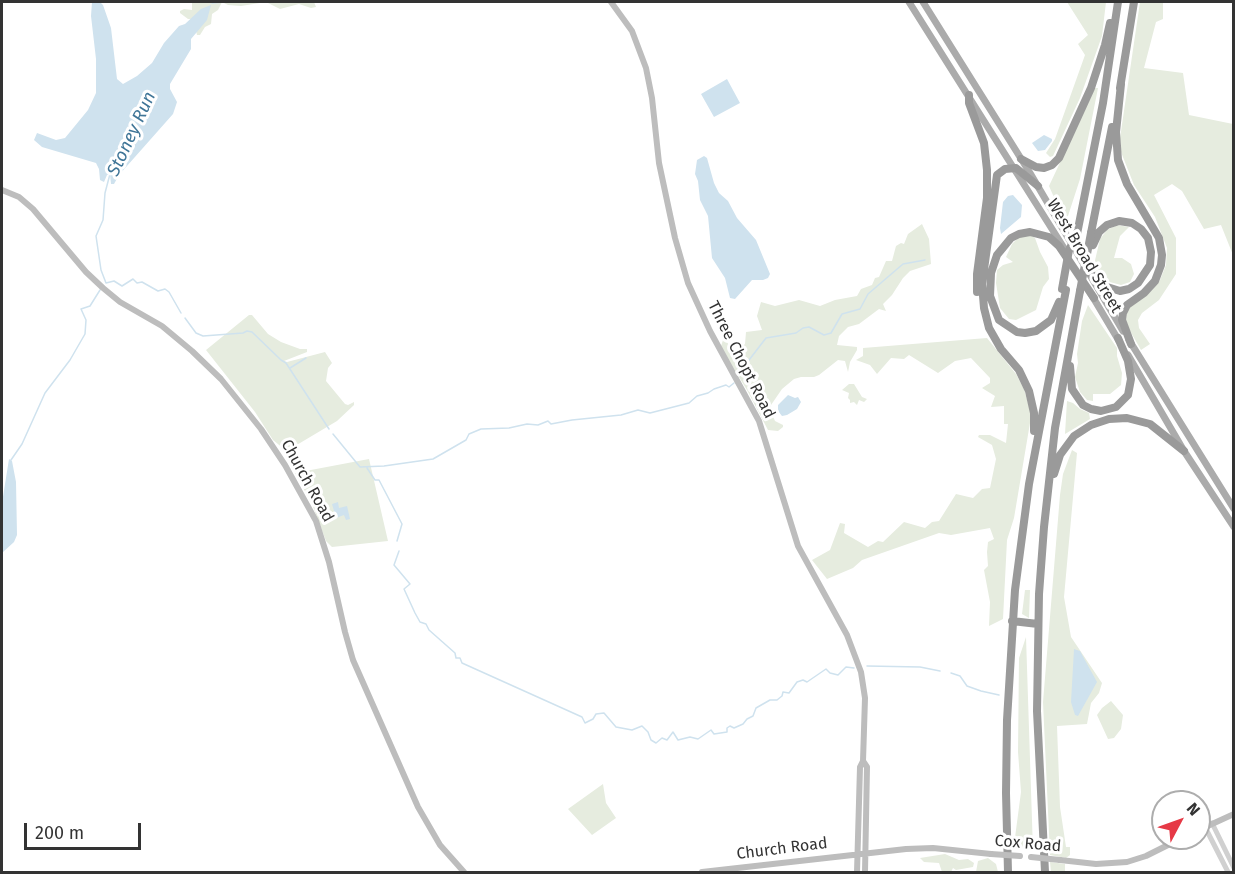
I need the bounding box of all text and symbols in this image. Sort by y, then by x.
water label: Stoney Run [103,88,161,180]
street label: West Broad Street [1042,195,1126,317]
street label: Three Chopt Road [703,298,779,422]
street label: Church Road [276,436,338,526]
north arrow [1151,790,1211,850]
text: N [1183,799,1204,819]
scale bar [27,811,144,849]
text: 200 m [35,822,84,844]
street label: Cox Road [994,832,1062,856]
street label: Church Road [735,834,829,864]

